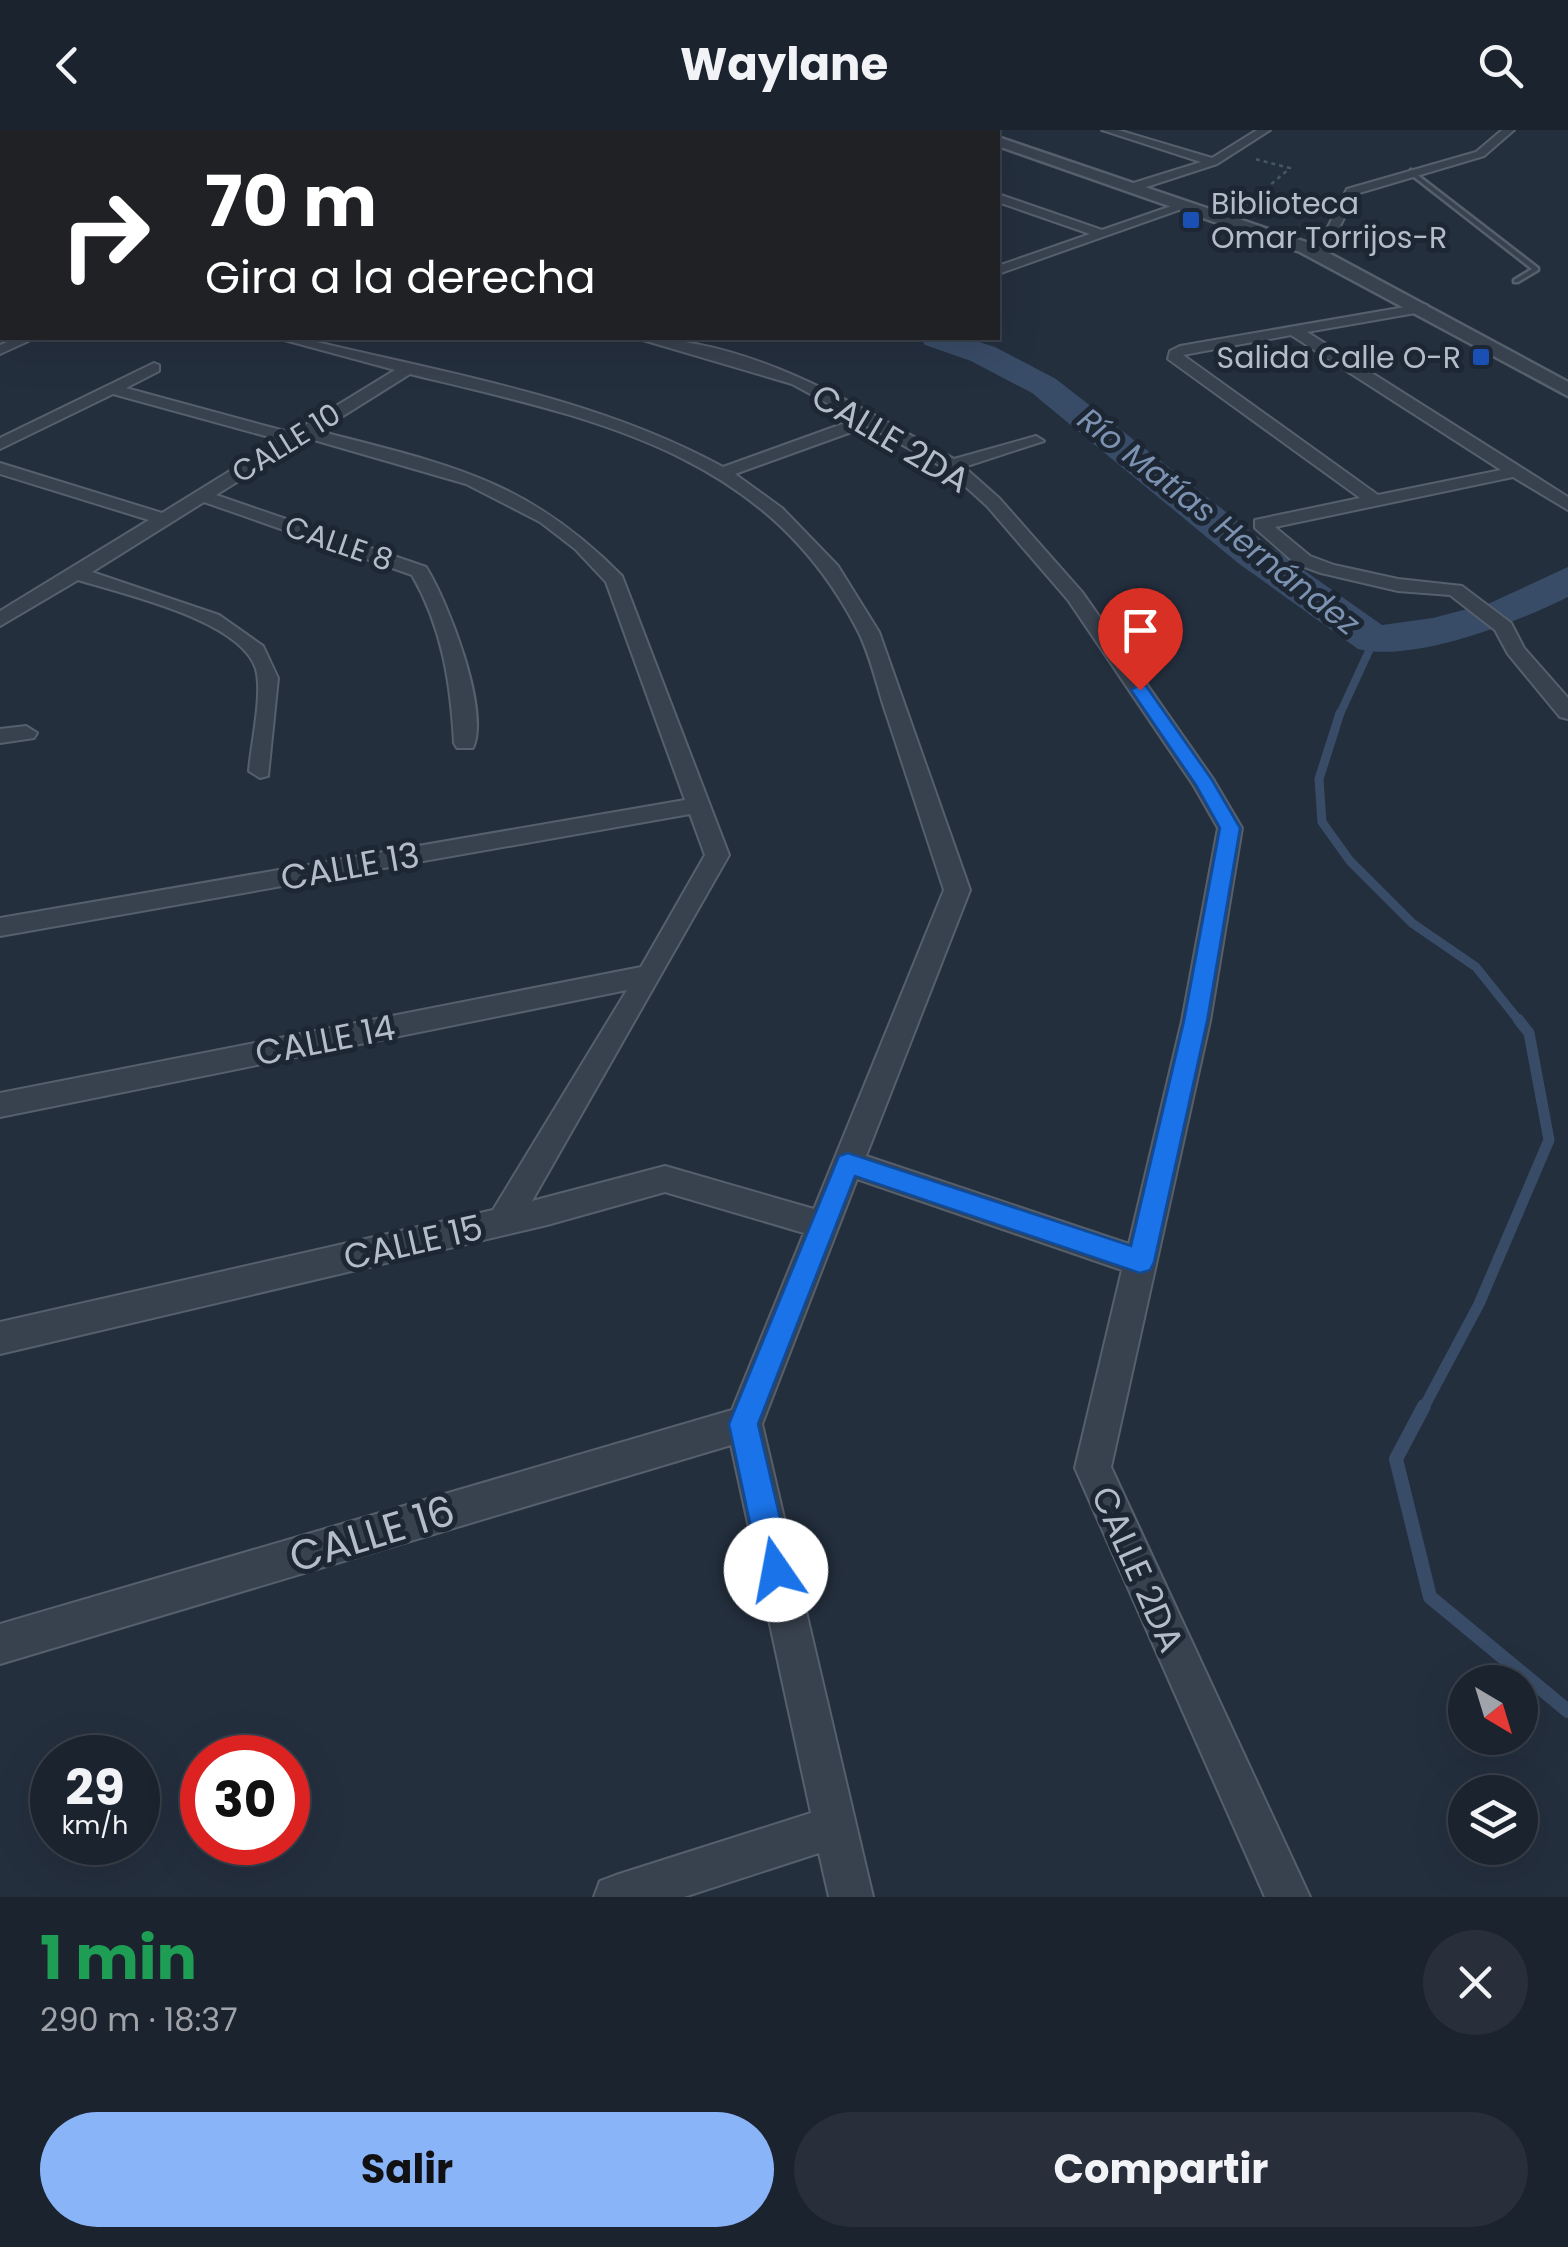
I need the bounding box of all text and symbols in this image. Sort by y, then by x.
text: Waylane [680,33,888,96]
icon: back [40,38,95,93]
icon: search [1473,38,1528,93]
text: 70 m [205,152,377,251]
icon: right [40,170,170,300]
place label: Biblioteca Omar Torrijos-R [1211,182,1447,259]
marker: Biblioteca Omar Torrijos-R [1180,209,1202,231]
text: Gira a la derecha [205,246,596,309]
place label: Salida Calle O-R [1217,336,1461,379]
marker: Salida Calle O-R [1470,346,1492,368]
street label: CALLE 2DA [803,372,979,504]
street label: CALLE 10 [223,393,349,493]
water label: Río Matías Hernández [1069,397,1370,646]
street label: CALLE 8 [279,504,399,582]
pin [1098,588,1183,691]
icon: arrive [1113,603,1168,658]
street label: CALLE 13 [277,830,423,902]
street label: CALLE 14 [251,1002,399,1078]
street label: CALLE 15 [339,1202,487,1282]
street label: CALLE 2DA [1080,1478,1196,1660]
street label: CALLE 16 [282,1481,462,1587]
position arrow [724,1518,828,1622]
north arrow [1448,1665,1538,1755]
map controls [1448,1665,1538,1865]
speed limit sign: 30 [180,1735,310,1865]
text: 29 [65,1752,125,1823]
button: layers [1448,1775,1538,1865]
text: km/h [62,1808,128,1843]
text: 1 min [40,1916,197,2000]
button: close [1423,1930,1528,2035]
text: 290 m · 18:37 [40,1997,238,2042]
button: Salir [40,2112,774,2227]
button: Compartir [794,2112,1528,2227]

